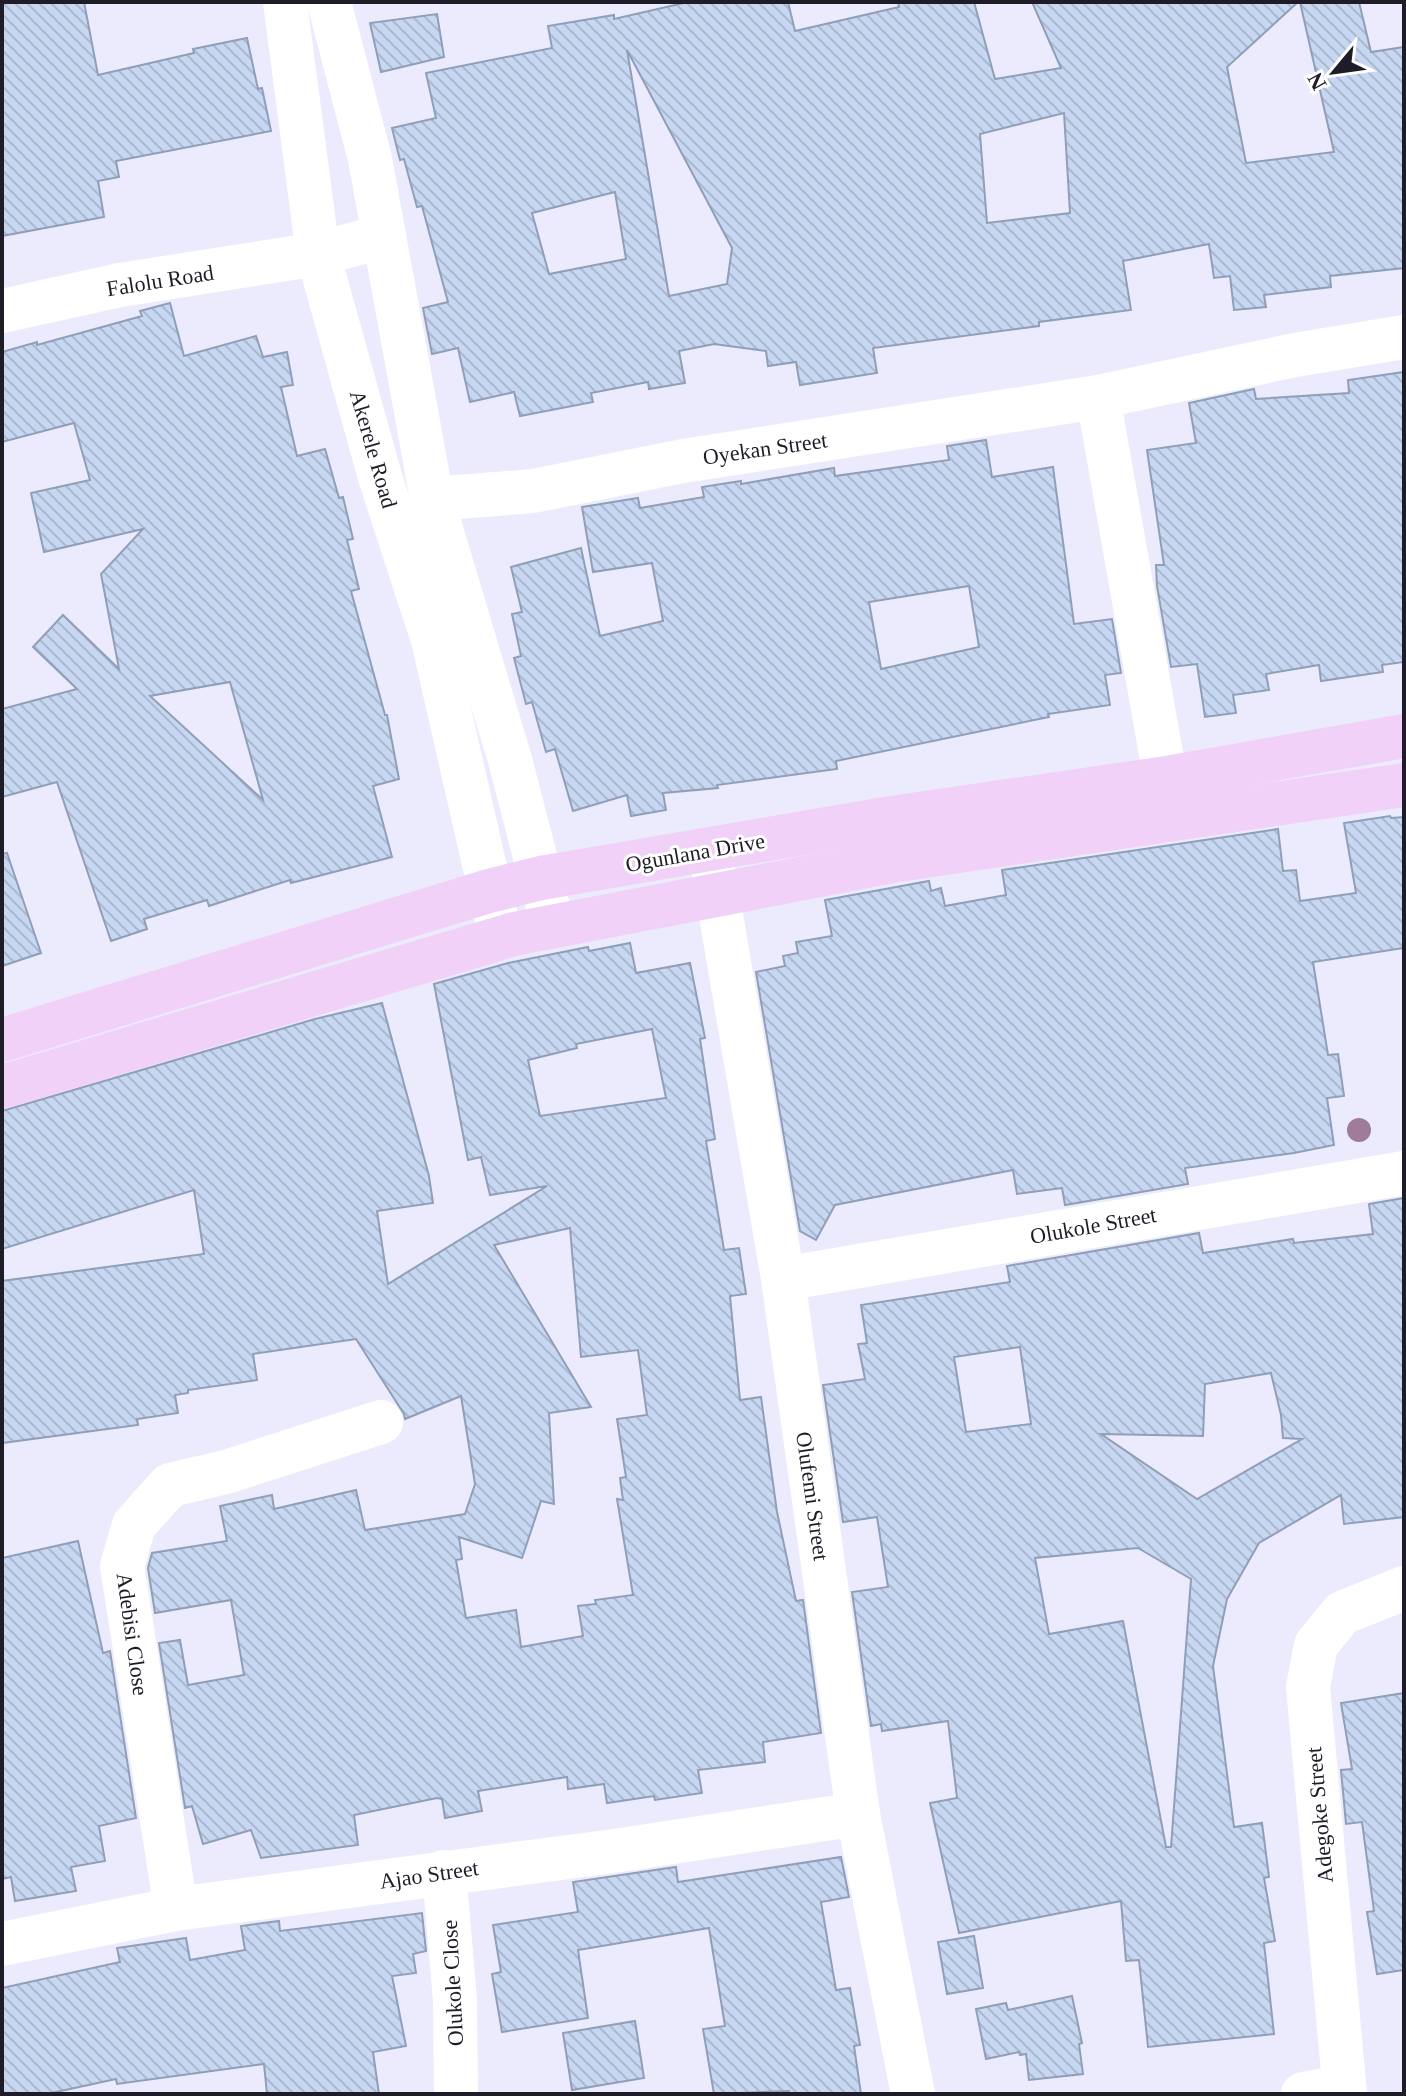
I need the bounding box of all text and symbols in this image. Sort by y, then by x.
north arrow [1294,32,1374,112]
text: N [1302,68,1332,94]
street label: Falolu Road [105,260,215,301]
street label: Akerele Road [345,387,402,511]
street label: Oyekan Street [701,427,829,470]
street label: Ogunlana Drive [623,828,767,877]
street label: Olukole Street [1028,1202,1158,1249]
street label: Olufemi Street [791,1430,834,1562]
street label: Adebisi Close [111,1571,154,1697]
street label: Adegoke Street [1301,1746,1338,1884]
street label: Ajao Street [378,1855,480,1894]
street label: Olukole Close [437,1919,468,2047]

